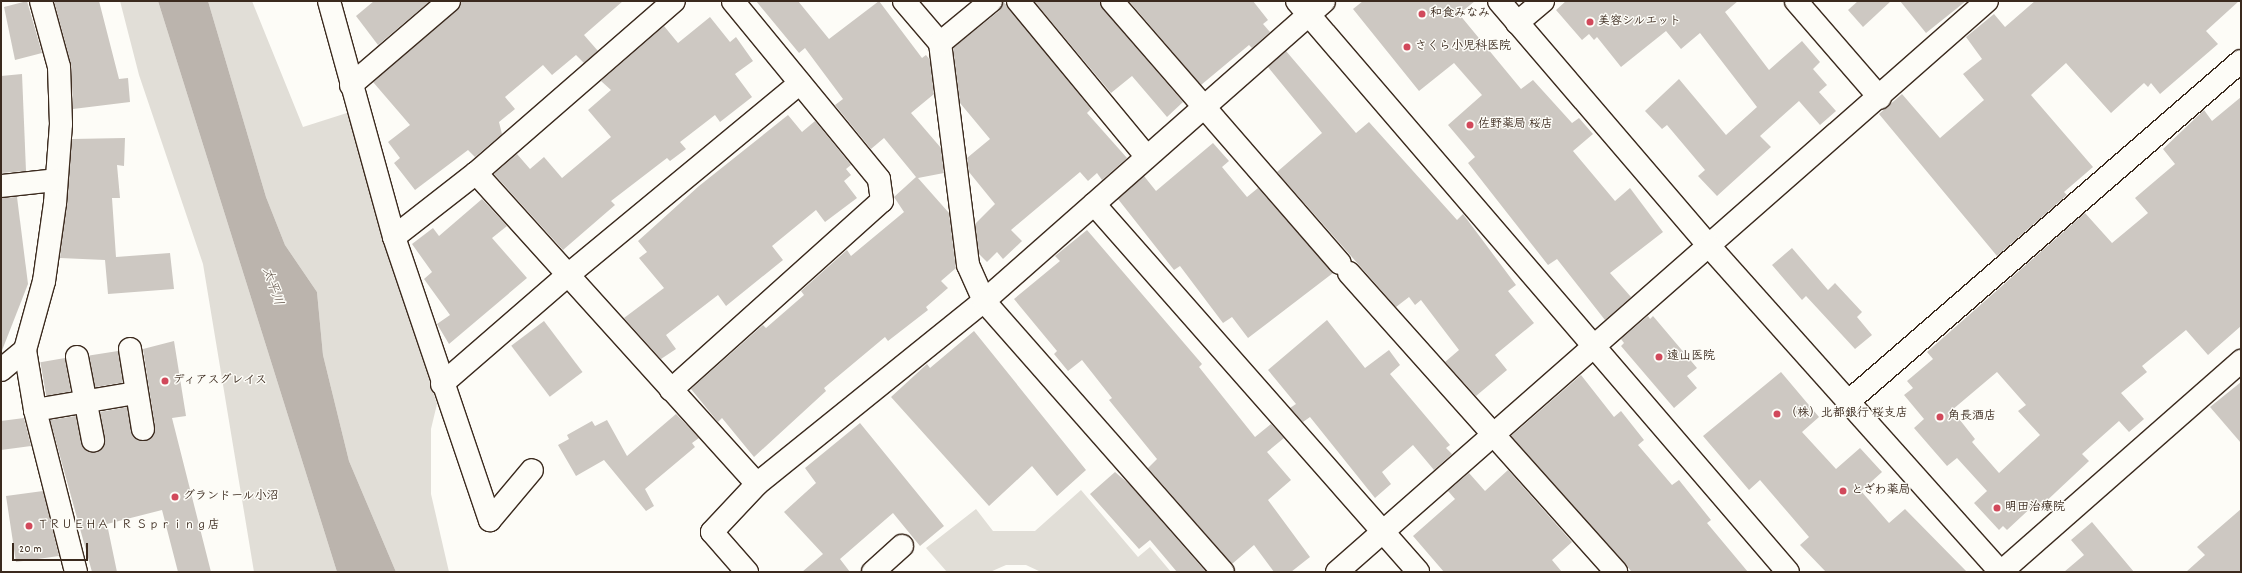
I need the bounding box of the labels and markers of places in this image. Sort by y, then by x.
place label: 和食みなみ [1430,7,1490,21]
marker: 和食みなみ [1417,9,1427,19]
place label: 美容シルエット [1598,15,1682,29]
marker: 美容シルエット [1585,17,1595,27]
place label: さくら小児科医院 [1415,40,1511,54]
marker: さくら小児科医院 [1402,42,1412,52]
place label: 佐野薬局 桜店 [1478,118,1553,132]
marker: 佐野薬局 桜店 [1465,120,1475,130]
place label: 遠山医院 [1667,350,1715,364]
marker: 遠山医院 [1654,352,1664,362]
place label: ディアスグレイス [173,374,269,388]
marker: ディアスグレイス [160,376,170,386]
place label: （株）北都銀行 桜支店 [1785,407,1908,421]
marker: （株）北都銀行 桜支店 [1772,409,1782,419]
place label: 角長酒店 [1948,410,1996,424]
marker: 角長酒店 [1935,412,1945,422]
place label: とざわ薬局 [1851,484,1911,498]
marker: とざわ薬局 [1838,486,1848,496]
place label: グランドール小沼 [183,490,279,504]
marker: グランドール小沼 [170,492,180,502]
place label: 明田治療院 [2005,501,2065,515]
marker: 明田治療院 [1992,503,2002,513]
place label: ＴＲＵＥＨＡＩＲ Ｓｐｒｉｎｇ店 [37,519,220,533]
marker: ＴＲＵＥＨＡＩＲ Ｓｐｒｉｎｇ店 [24,521,34,531]

